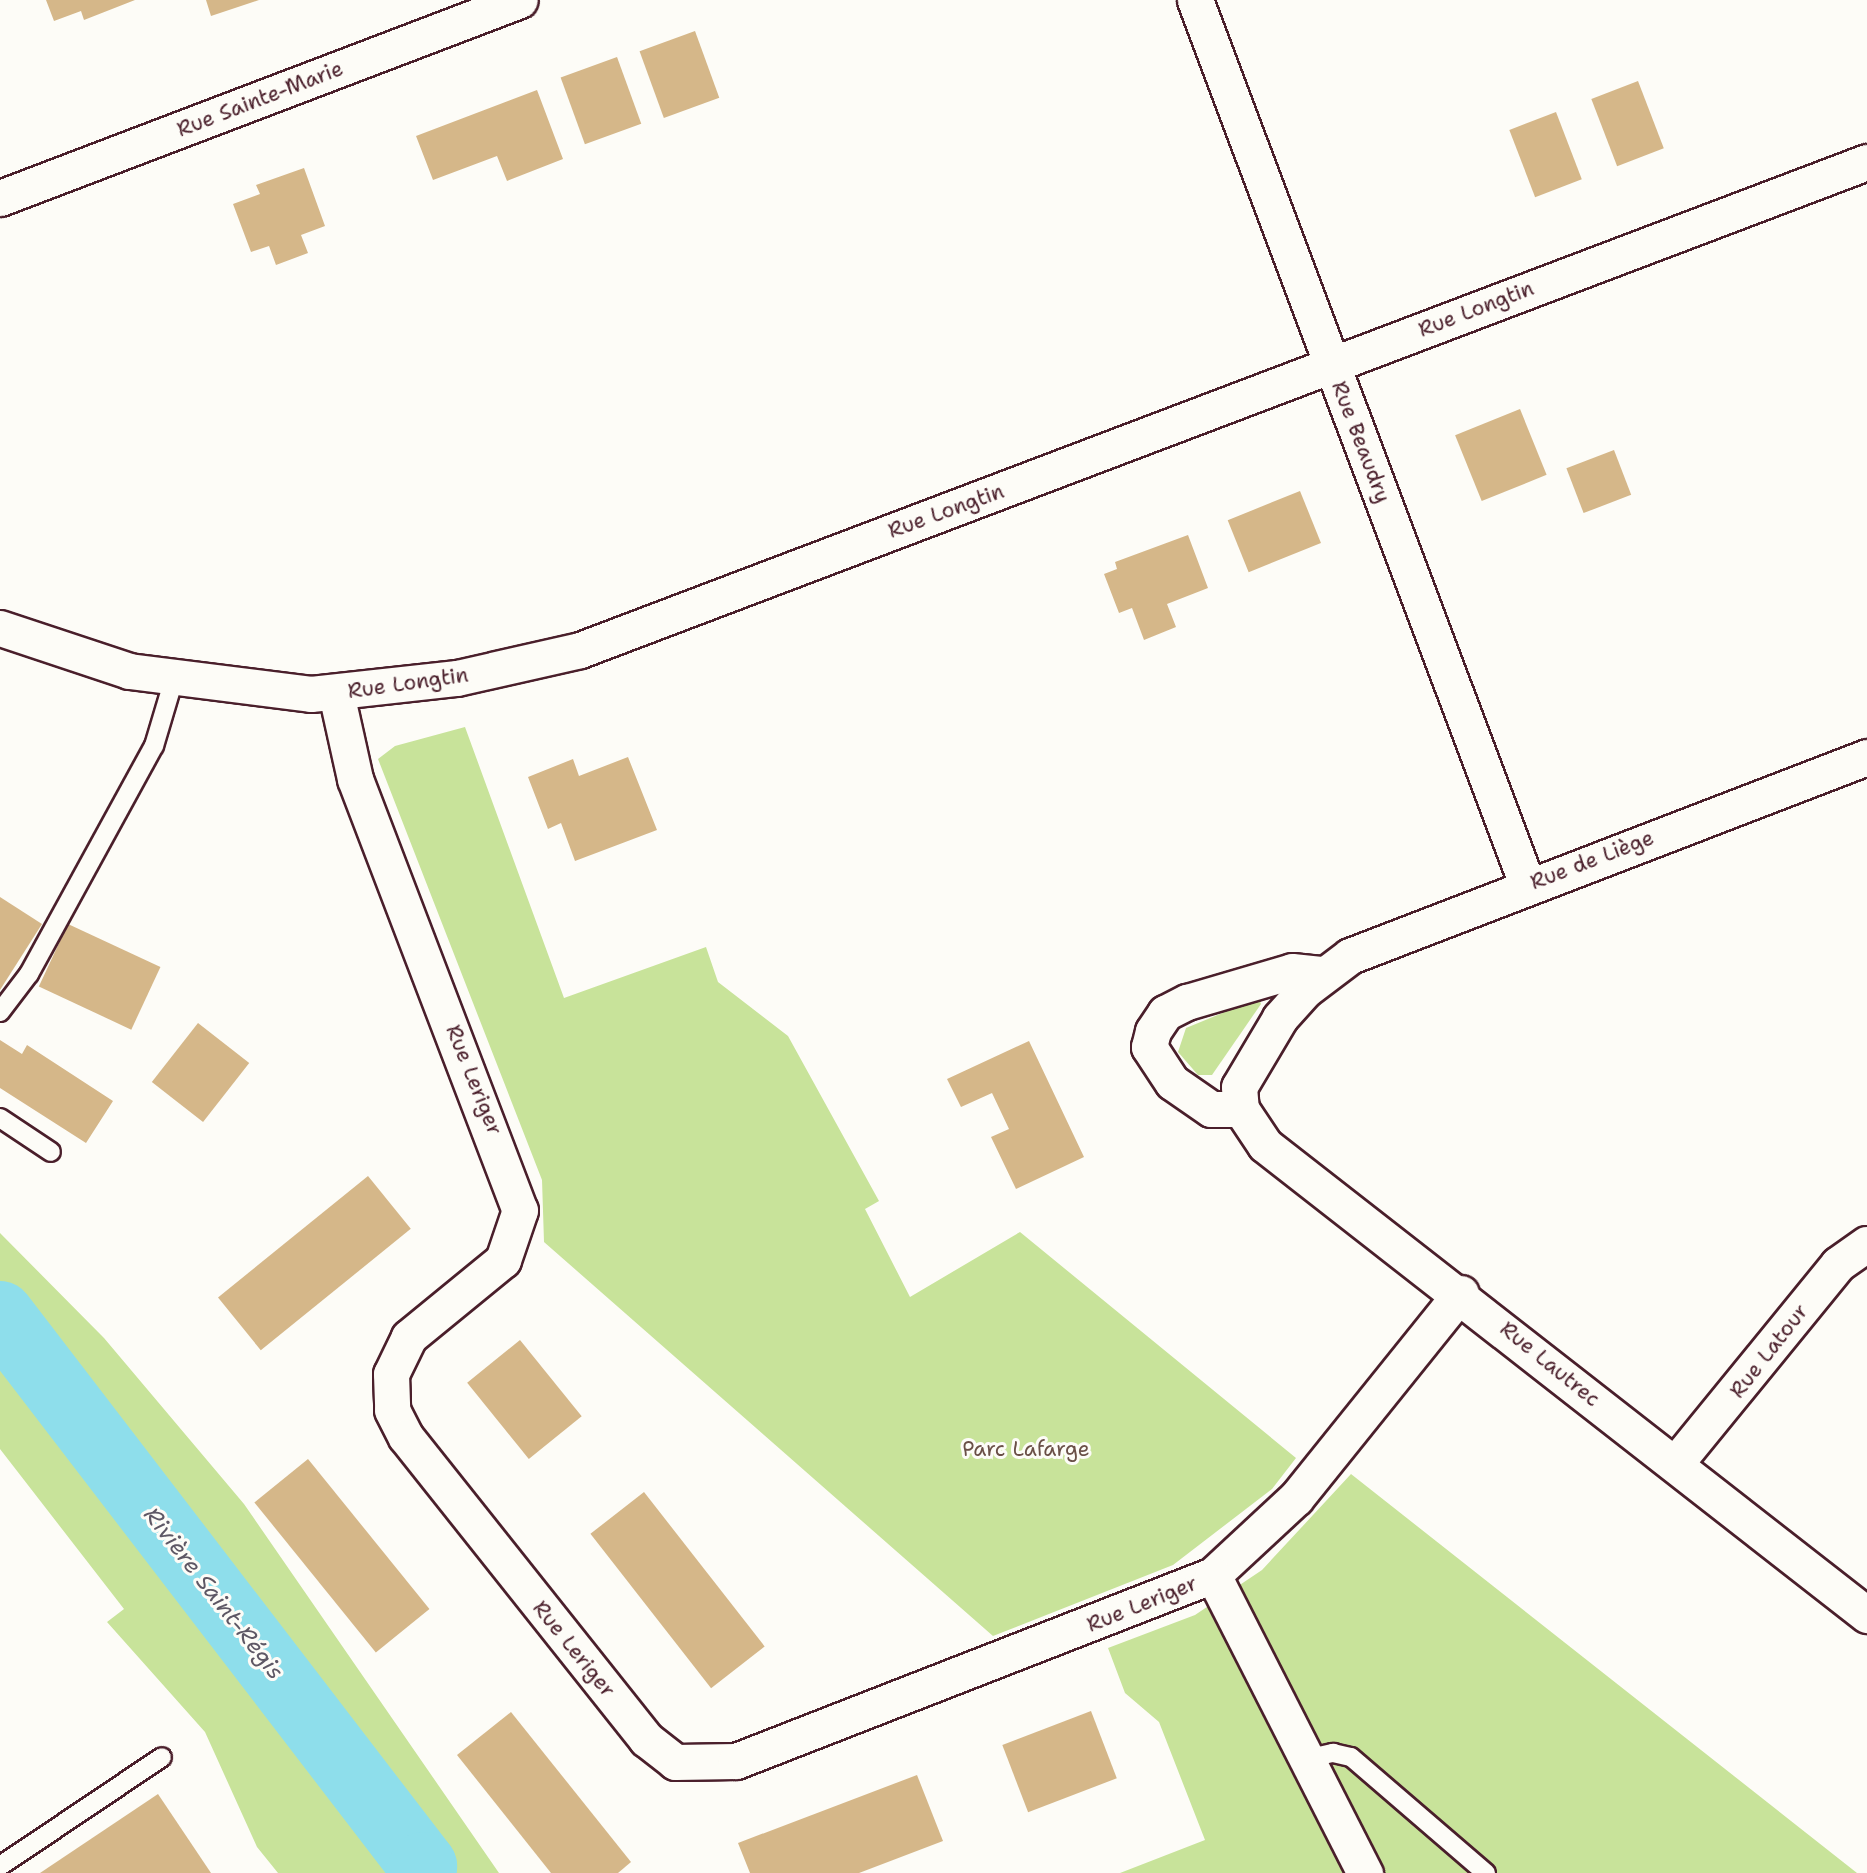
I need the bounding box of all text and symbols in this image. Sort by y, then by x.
street label: Rue Sainte-Marie [173,56,347,142]
street label: Rue Longtin [1415,275,1537,343]
street label: Rue Beaudry [1326,378,1396,506]
street label: Rue Longtin [885,478,1007,544]
street label: Rue Longtin [346,662,470,704]
street label: Rue de Liège [1527,825,1657,895]
street label: Rue Leriger [440,1021,508,1139]
street label: Rue Latour [1725,1299,1813,1403]
street label: Rue Lautrec [1495,1316,1605,1412]
park label: Parc Lafarge [962,1436,1090,1462]
water label: Rivière Saint-Régis [138,1501,290,1685]
street label: Rue Leriger [1083,1570,1201,1638]
street label: Rue Leriger [528,1596,620,1702]

